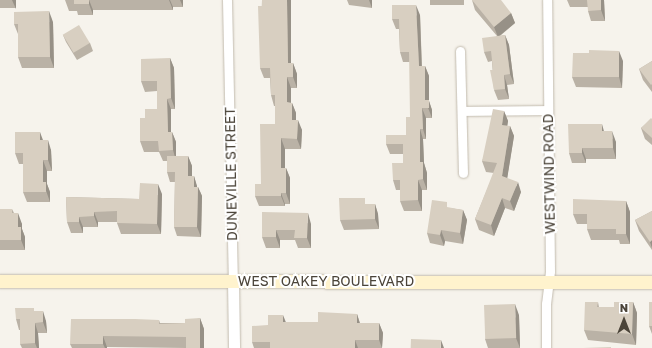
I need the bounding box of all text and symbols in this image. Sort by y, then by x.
street label: DUNEVILLE STREET [221,107,241,241]
street label: WESTWIND ROAD [540,114,558,234]
street label: WEST OAKEY BOULEVARD [238,273,414,289]
north arrow [604,300,644,340]
text: N [620,301,628,314]

